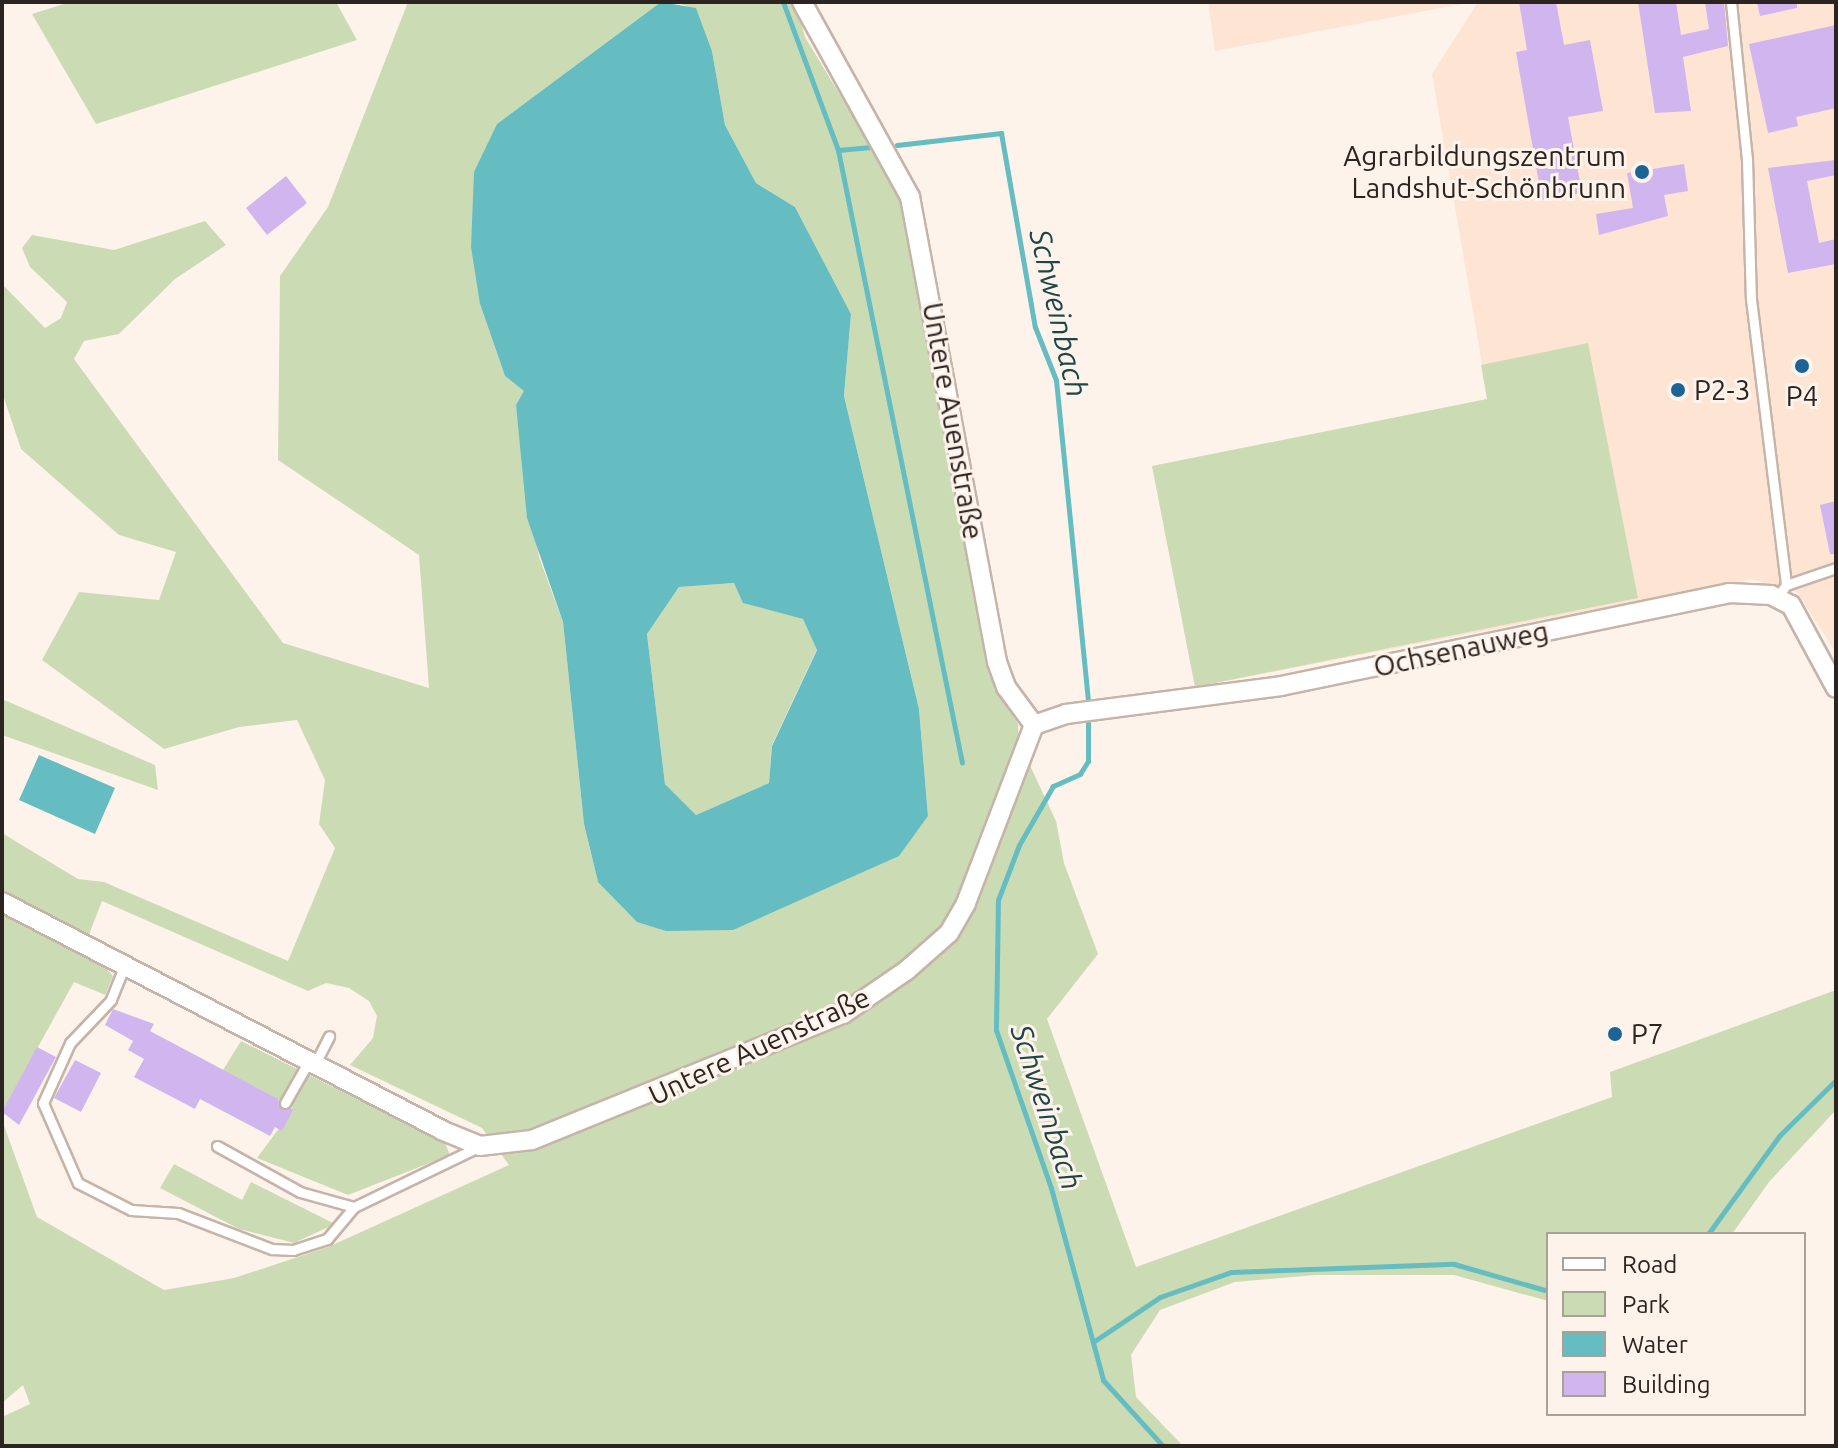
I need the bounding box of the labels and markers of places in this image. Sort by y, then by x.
place label: Agrarbildungszentrum Landshut-Schönbrunn [1343,139,1626,205]
marker: Agrarbildungszentrum Landshut-Schönbrunn [1633,163,1651,181]
marker: P4 [1793,357,1811,375]
place label: P2-3 [1694,373,1750,407]
place label: P4 [1786,379,1818,413]
marker: P2-3 [1669,381,1687,399]
place label: P7 [1631,1017,1664,1051]
marker: P7 [1606,1025,1624,1043]

